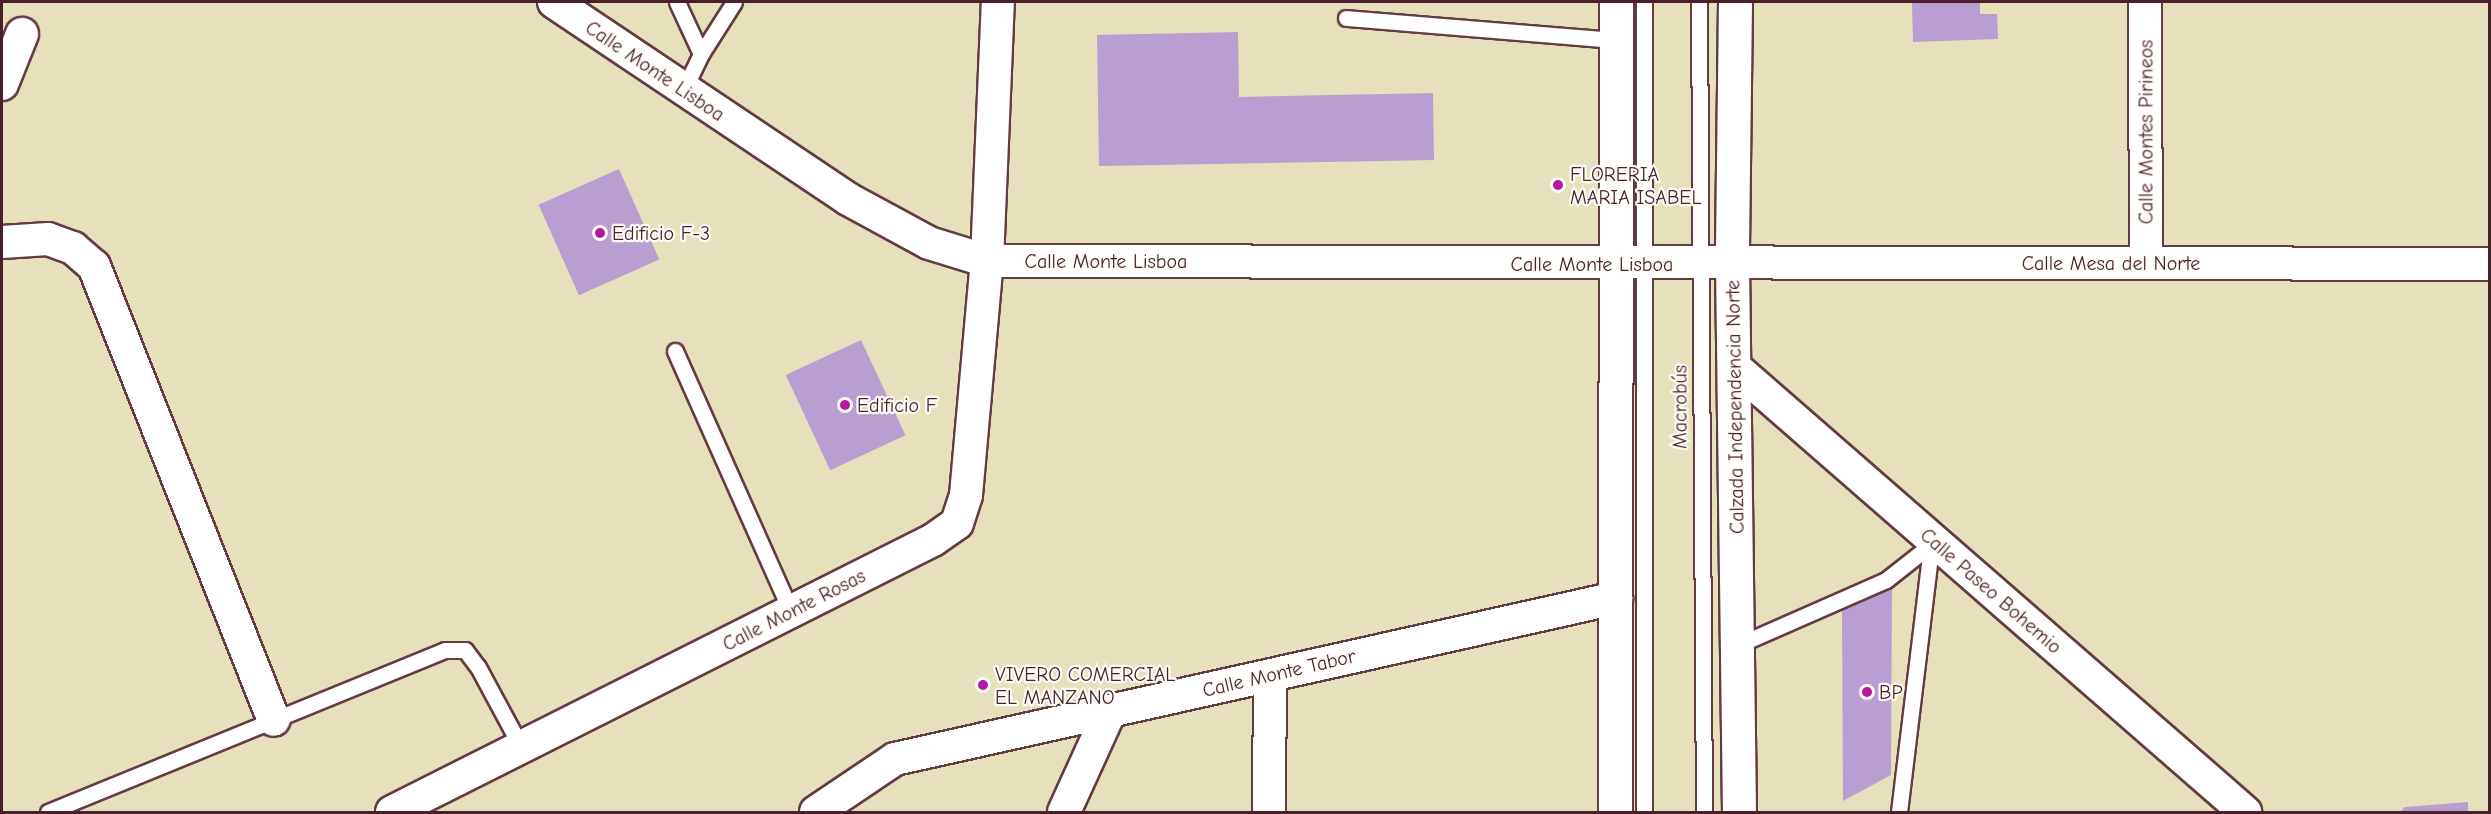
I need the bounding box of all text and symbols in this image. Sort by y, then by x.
street label: Calle Monte Lisboa [581,16,729,126]
street label: Calle Montes Pirineos [2134,40,2158,224]
place label: FLORERIA MARIA ISABEL [1570,162,1701,209]
marker: FLORERIA MARIA ISABEL [1551,178,1565,192]
place label: Edificio F-3 [612,221,710,245]
marker: Edificio F-3 [593,226,607,240]
street label: Calle Monte Lisboa [1025,249,1187,273]
street label: Calle Mesa del Norte [2022,251,2200,275]
street label: Calle Monte Lisboa [1511,252,1673,276]
street label: Calzada Independencia Norte [1721,280,1749,534]
street label: Macrobús [1668,365,1692,449]
place label: Edificio F [857,393,937,417]
marker: Edificio F [838,398,852,412]
street label: Calle Paseo Bohemio [1915,523,2067,659]
street label: Calle Monte Rosas [718,564,870,656]
street label: Calle Monte Tabor [1200,644,1358,702]
place label: VIVERO COMERCIAL EL MANZANO [995,662,1175,709]
marker: VIVERO COMERCIAL EL MANZANO [976,678,990,692]
place label: BP [1879,680,1903,704]
marker: BP [1860,685,1874,699]

